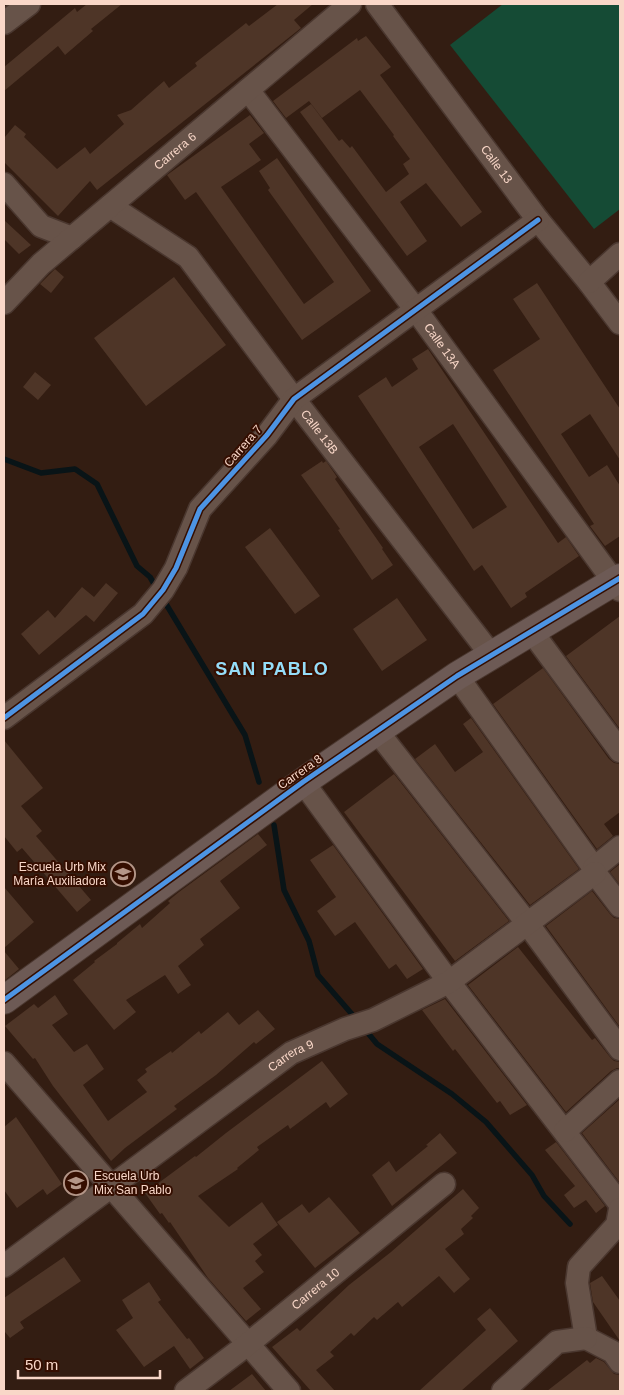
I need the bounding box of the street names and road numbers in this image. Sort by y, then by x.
street label: Carrera 6 [151,129,199,173]
street label: Calle 13 [478,142,516,186]
street label: Calle 13A [421,321,463,371]
street label: Calle 13B [298,407,341,457]
street label: Carrera 7 [221,422,265,470]
street label: Carrera 8 [275,752,325,792]
street label: Carrera 9 [265,1037,316,1075]
street label: Carrera 10 [289,1265,342,1312]

